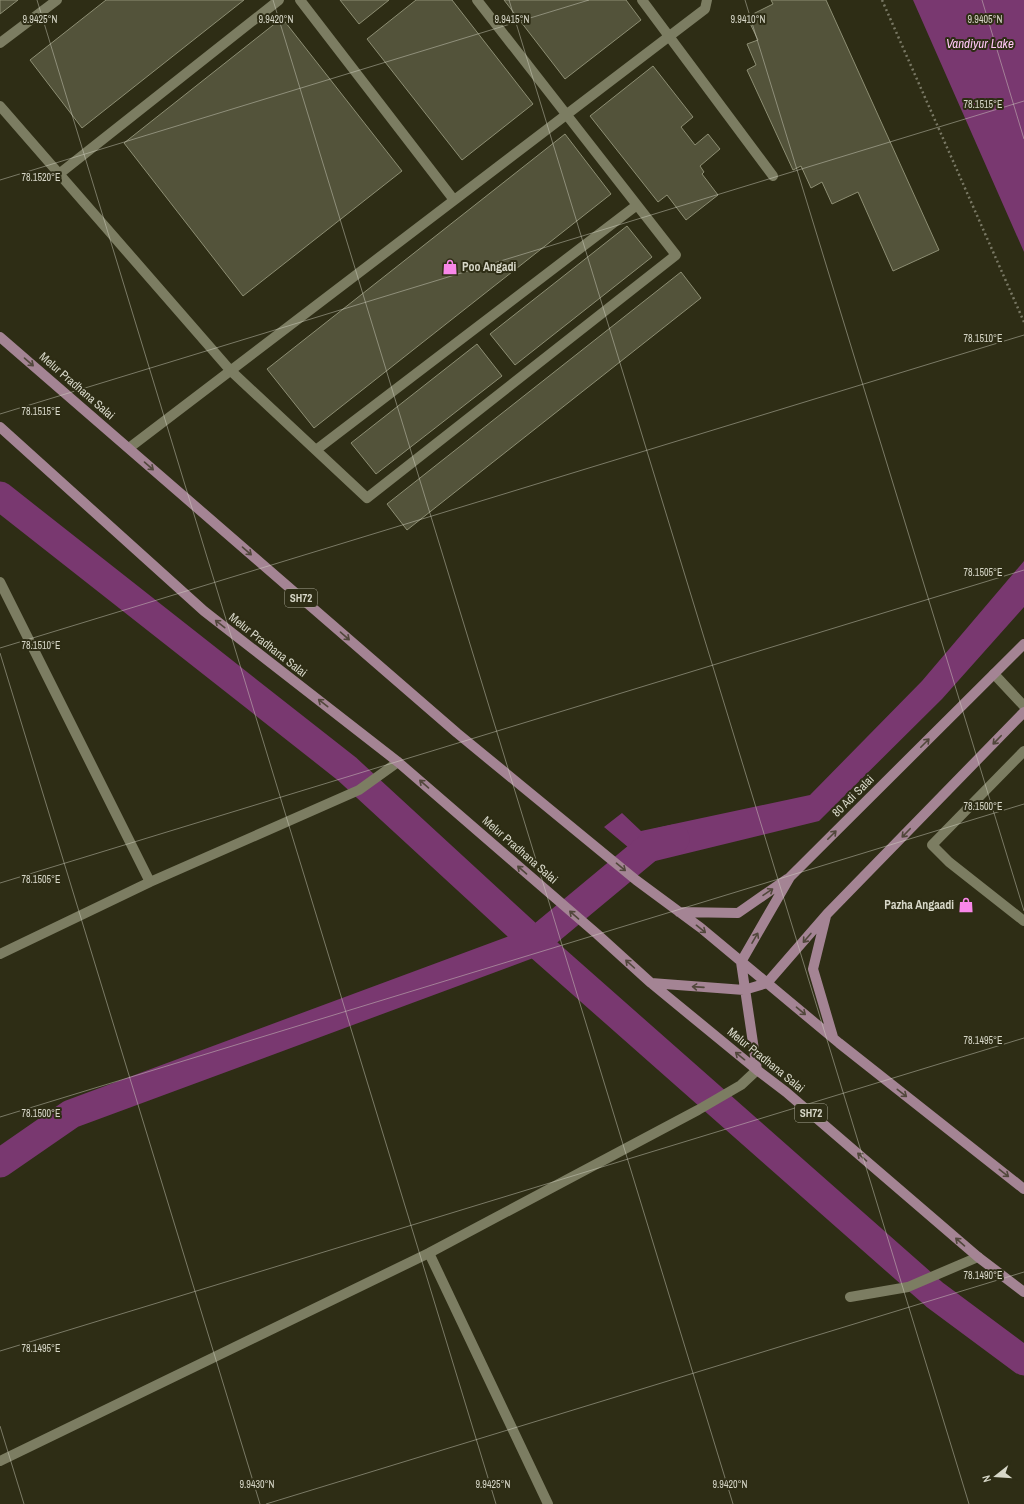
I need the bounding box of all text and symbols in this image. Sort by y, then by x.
text: 9.9425°N [23,13,58,26]
text: 9.9420°N [259,13,294,26]
text: 9.9415°N [495,13,530,26]
text: 9.9410°N [731,13,766,26]
text: 9.9405°N [968,13,1003,26]
water label: Vandiyur Lake [946,35,1014,52]
text: 78.1515°E [963,98,1003,111]
text: 78.1520°E [21,171,61,184]
shop icon: Poo Angadi [441,258,459,276]
place label: Poo Angadi [462,259,517,275]
text: 78.1510°E [963,332,1003,345]
street label: Melur Pradhana Salai [36,349,118,423]
one-way arrow [24,358,35,367]
text: 78.1515°E [21,405,61,418]
one-way arrow [144,461,154,470]
one-way arrow [242,546,253,555]
text: 78.1505°E [963,566,1003,579]
road number: SH72 [285,589,317,607]
street label: Melur Pradhana Salai [226,609,310,681]
one-way arrow [214,620,225,628]
one-way arrow [340,631,351,640]
text: 78.1510°E [21,639,61,652]
one-way arrow [317,699,328,708]
one-way arrow [992,735,1002,745]
one-way arrow [920,738,929,748]
street label: 80 Adi Salai [829,772,877,820]
one-way arrow [419,780,430,789]
text: 78.1500°E [963,800,1003,813]
street label: Melur Pradhana Salai [479,813,561,887]
one-way arrow [901,828,911,838]
one-way arrow [827,830,837,840]
one-way arrow [616,862,627,871]
one-way arrow [517,865,528,874]
text: 78.1505°E [21,873,61,886]
one-way arrow [762,888,773,896]
shop icon: Pazha Angaadi [957,896,975,914]
place label: Pazha Angaadi [884,897,954,913]
one-way arrow [569,910,580,919]
one-way arrow [695,924,706,933]
one-way arrow [752,932,760,944]
one-way arrow [802,932,811,943]
one-way arrow [625,960,635,969]
one-way arrow [692,983,705,991]
one-way arrow [796,1007,807,1016]
street label: Melur Pradhana Salai [724,1024,808,1096]
text: 78.1495°E [963,1034,1003,1047]
one-way arrow [735,1052,746,1060]
one-way arrow [897,1088,908,1097]
road number: SH72 [795,1104,827,1122]
text: 78.1500°E [21,1107,61,1120]
one-way arrow [857,1152,867,1161]
one-way arrow [999,1169,1010,1178]
one-way arrow [955,1237,966,1246]
text: 78.1490°E [963,1269,1003,1282]
text: 78.1495°E [21,1342,61,1355]
north arrow [976,1456,1016,1496]
text: N [979,1474,994,1484]
text: 9.9430°N [240,1478,275,1491]
text: 9.9425°N [476,1478,511,1491]
text: 9.9420°N [713,1478,748,1491]

